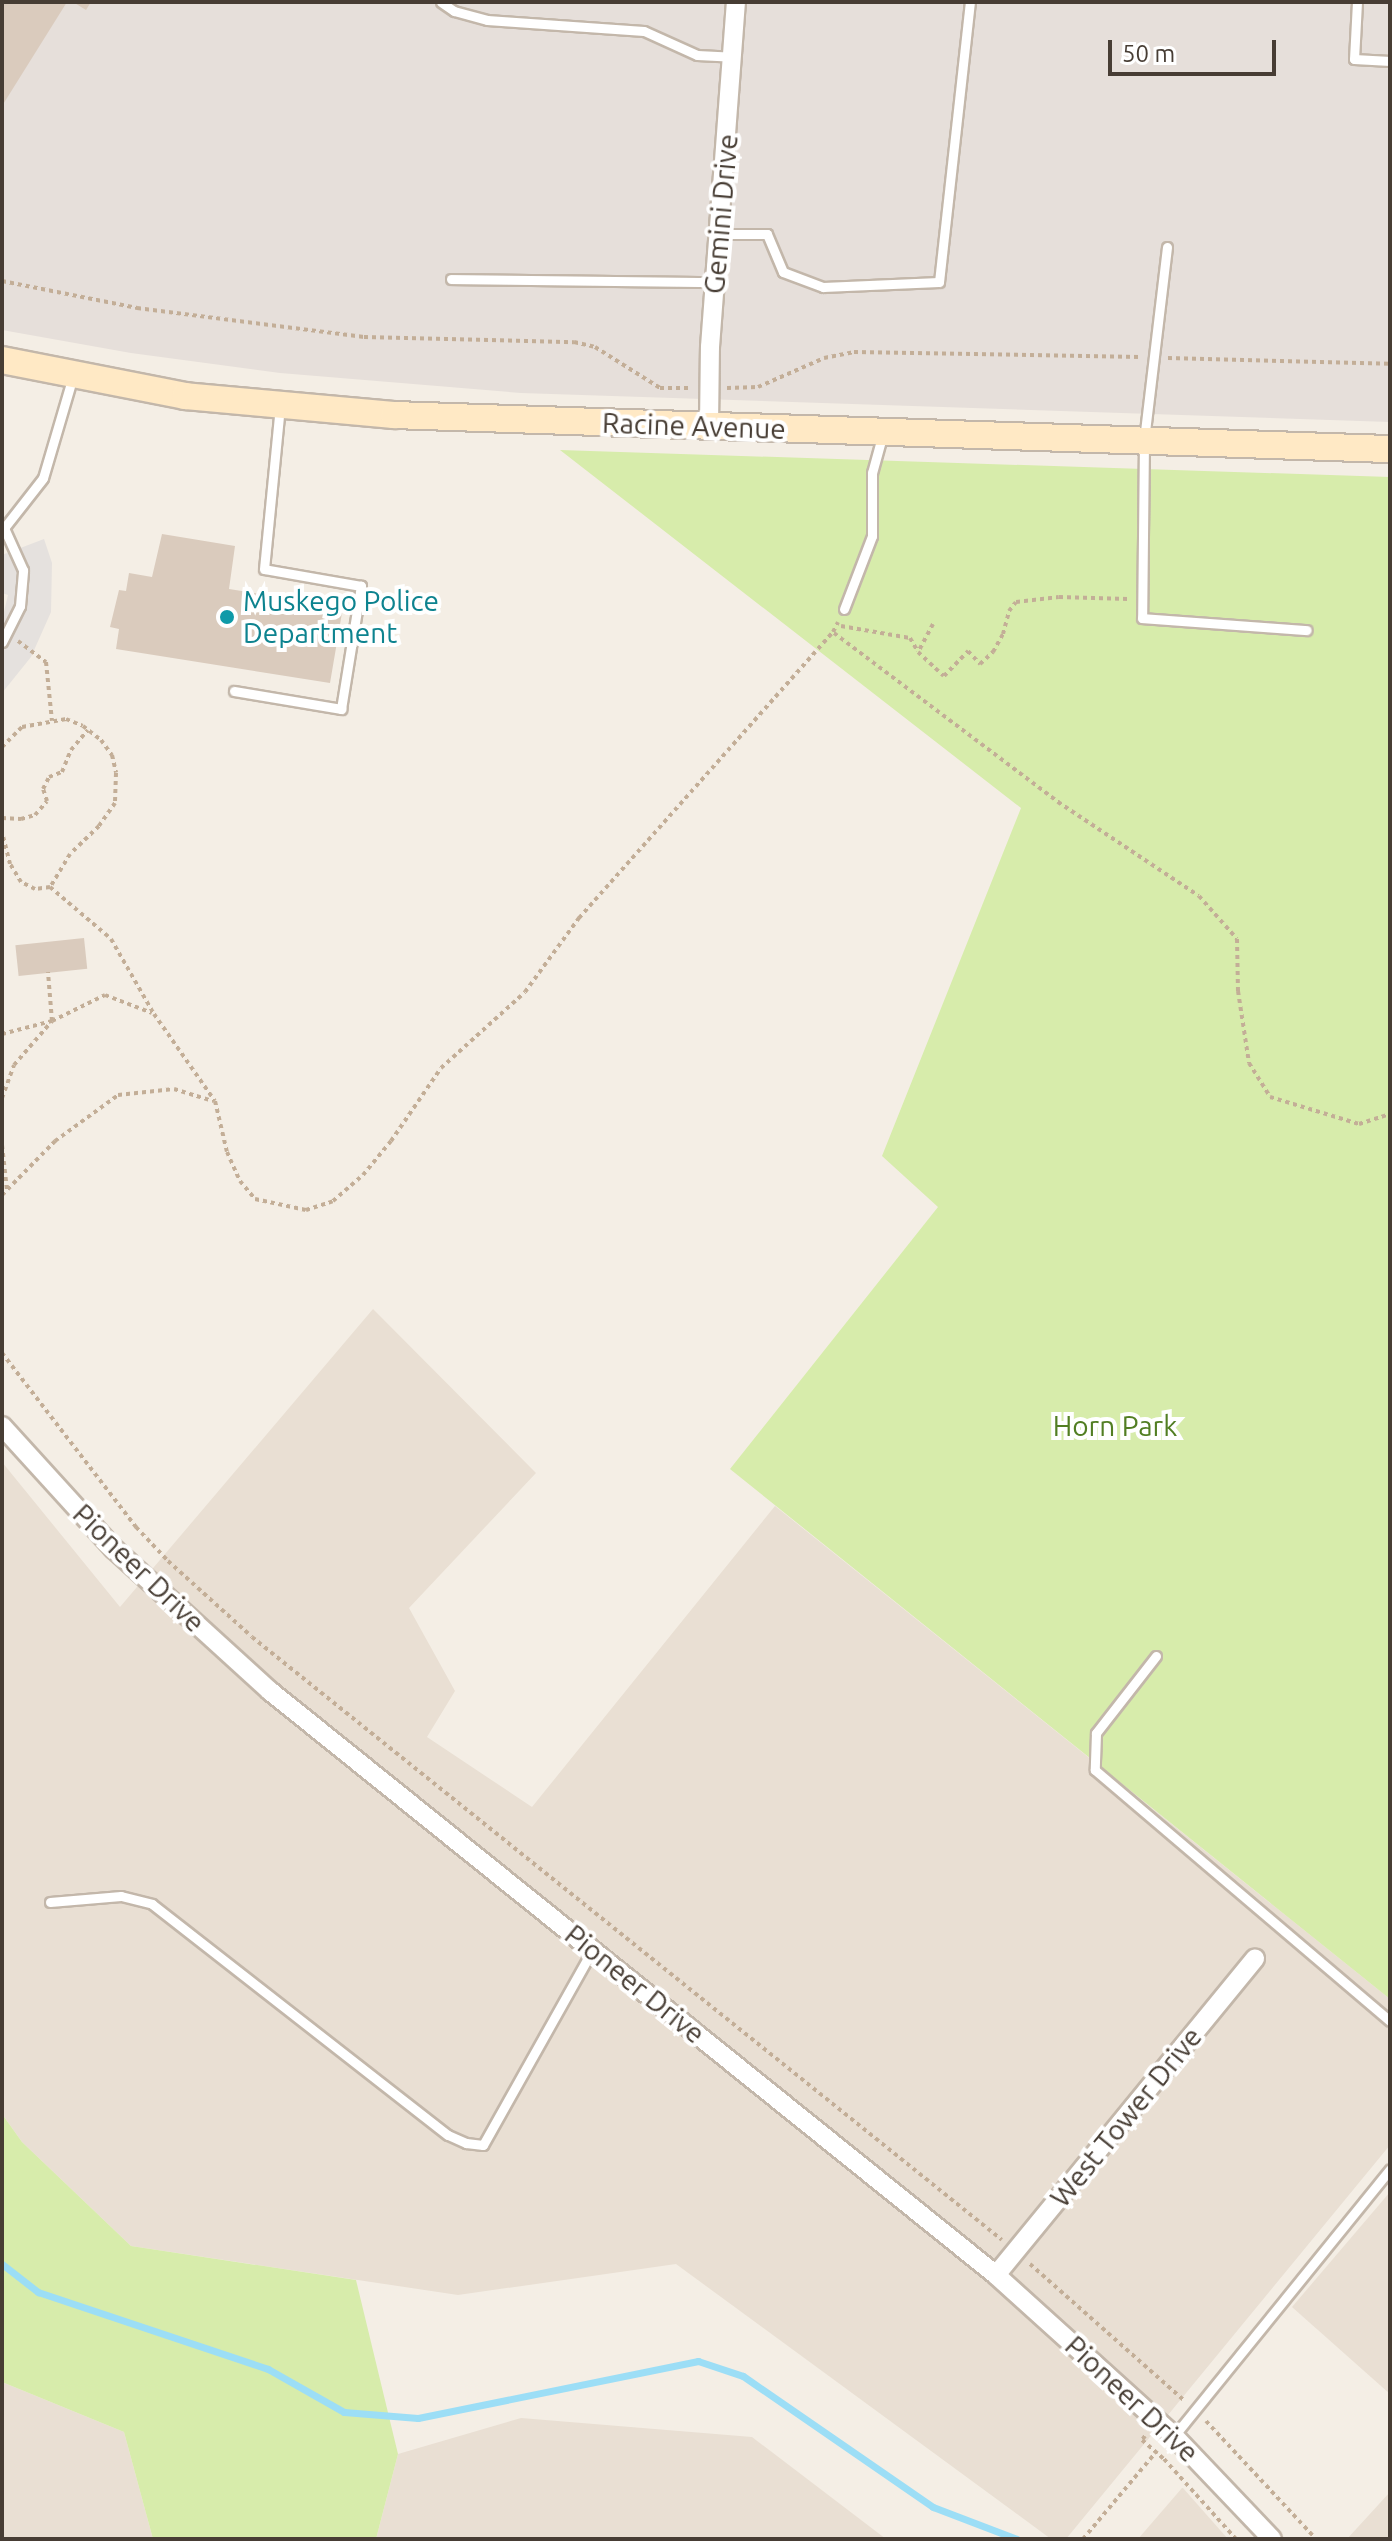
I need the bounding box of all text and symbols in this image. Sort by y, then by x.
scale bar [1112,24,1280,74]
text: 50 m [1122,40,1175,67]
street label: Gemini Drive [697,133,745,295]
street label: Racine Avenue [602,406,786,446]
place label: Muskego Police Department [243,584,439,650]
marker: Muskego Police Department [218,608,236,626]
park label: Horn Park [1053,1409,1177,1443]
street label: Pioneer Drive [66,1497,212,1639]
street label: Pioneer Drive [558,1917,712,2051]
street label: West Tower Drive [1043,2020,1209,2214]
street label: Pioneer Drive [1058,2329,1206,2469]

